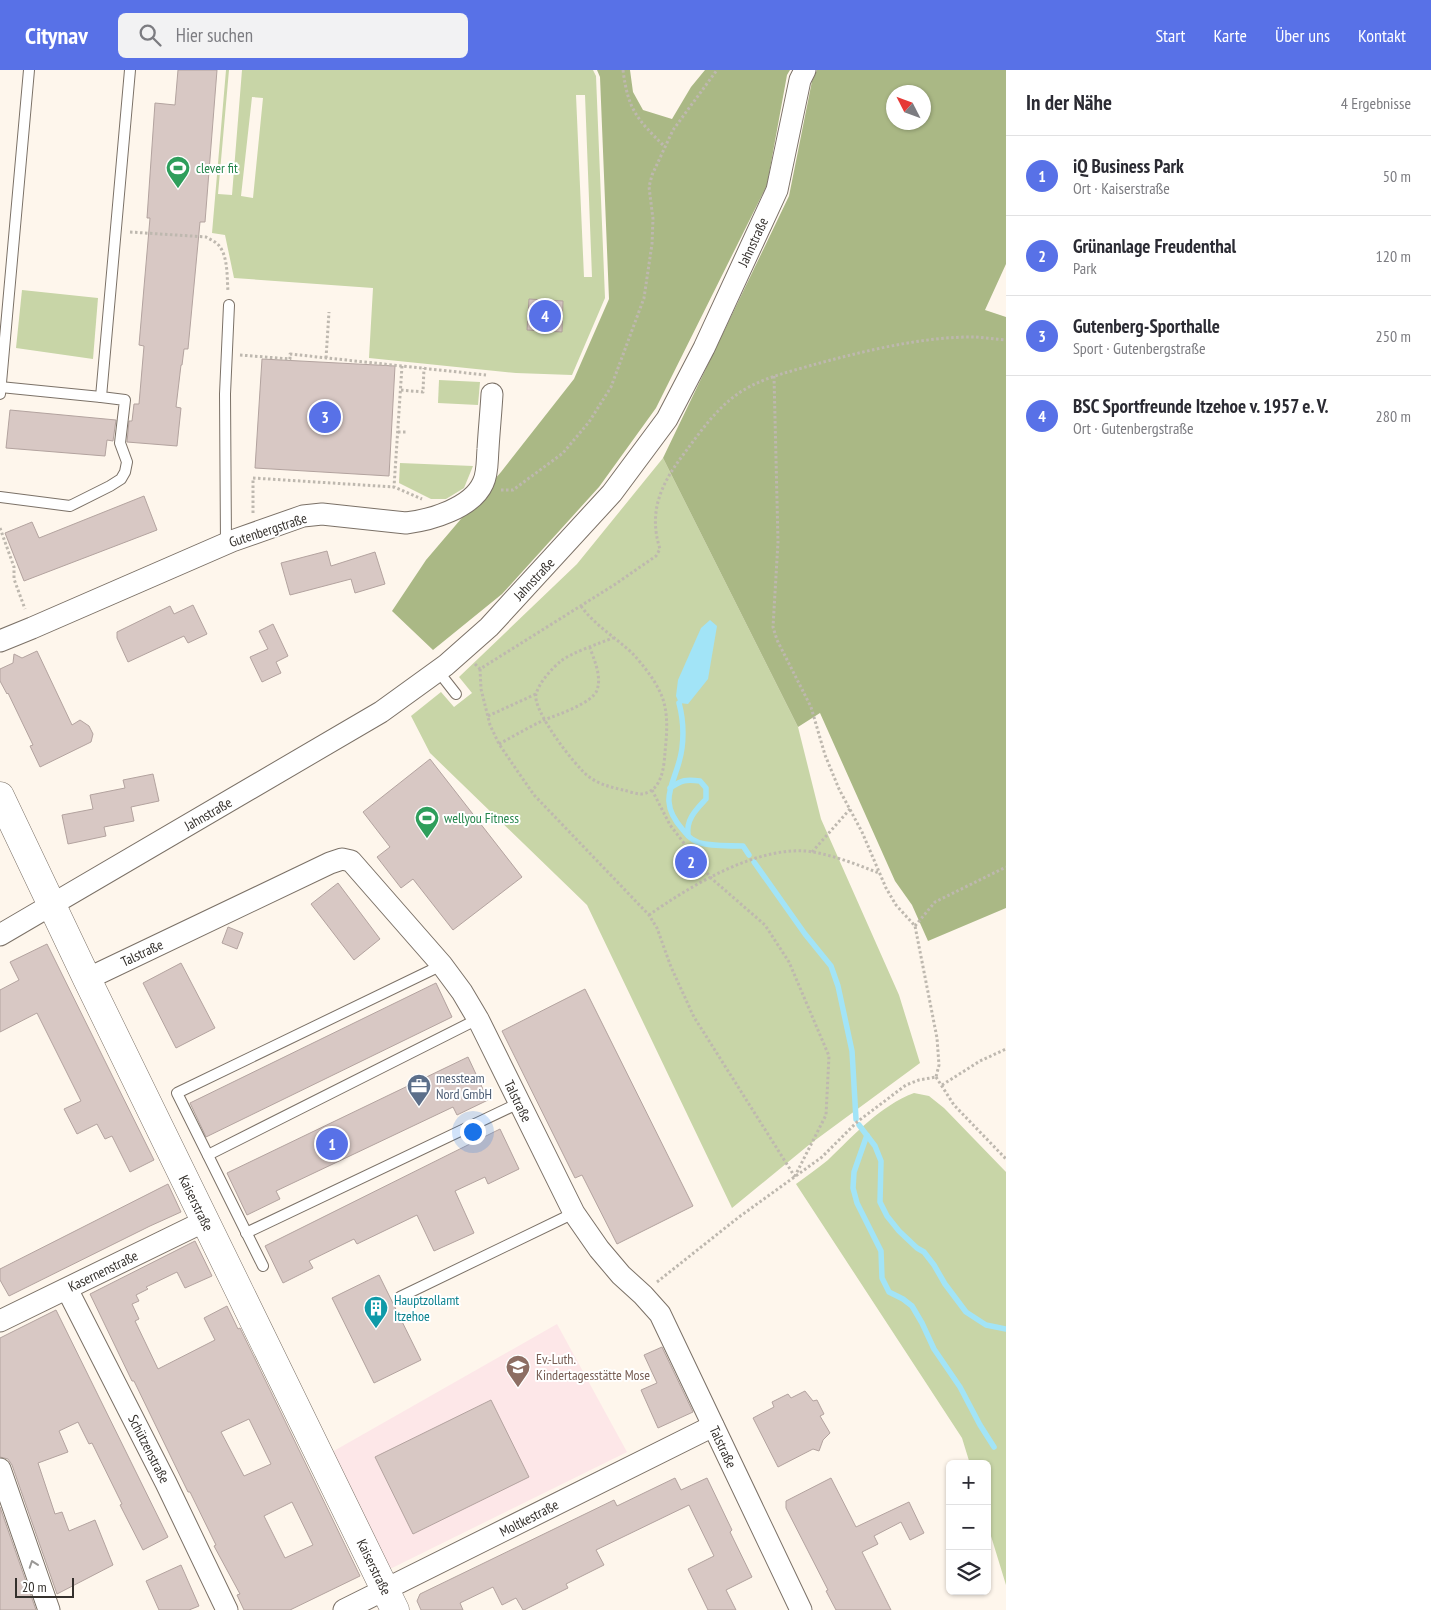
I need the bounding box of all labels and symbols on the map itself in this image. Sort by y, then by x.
north arrow [886,85,931,130]
sports icon: clever fit [165,155,191,189]
place label: clever fit [196,159,238,177]
street label: Jahnstraße [733,214,772,270]
pin: 4 [529,297,561,335]
pin: 3 [309,398,341,436]
street label: Gutenbergstraße [227,509,310,551]
street label: Jahnstraße [509,554,558,605]
street label: Jahnstraße [180,793,235,835]
sports icon: wellyou Fitness [414,805,440,839]
place label: wellyou Fitness [444,809,519,827]
pin: 2 [675,843,707,881]
street label: Talstraße [118,935,166,971]
place label: messteam Nord GmbH [436,1069,492,1103]
office icon: messteam Nord GmbH [406,1073,432,1107]
street label: Talstraße [500,1077,536,1125]
your location [460,1119,486,1145]
pin: 1 [316,1125,348,1163]
street label: Kaiserstraße [175,1172,217,1234]
street label: Kasernenstraße [65,1246,141,1296]
place label: Hauptzollamt Itzehoe [394,1291,459,1325]
building icon: Hauptzollamt Itzehoe [363,1295,389,1329]
place label: Ev.-Luth. Kindertagesstätte Mose [536,1350,650,1384]
school or university icon: Ev.-Luth. Kindertagesstätte Mose [505,1354,531,1388]
street label: Schützenstraße [124,1412,174,1486]
street label: Talstraße [705,1423,741,1471]
street label: Moltkestraße [496,1495,562,1541]
street label: Kaiserstraße [353,1536,395,1598]
one-way arrow [29,1560,39,1569]
scale bar [15,1575,74,1598]

